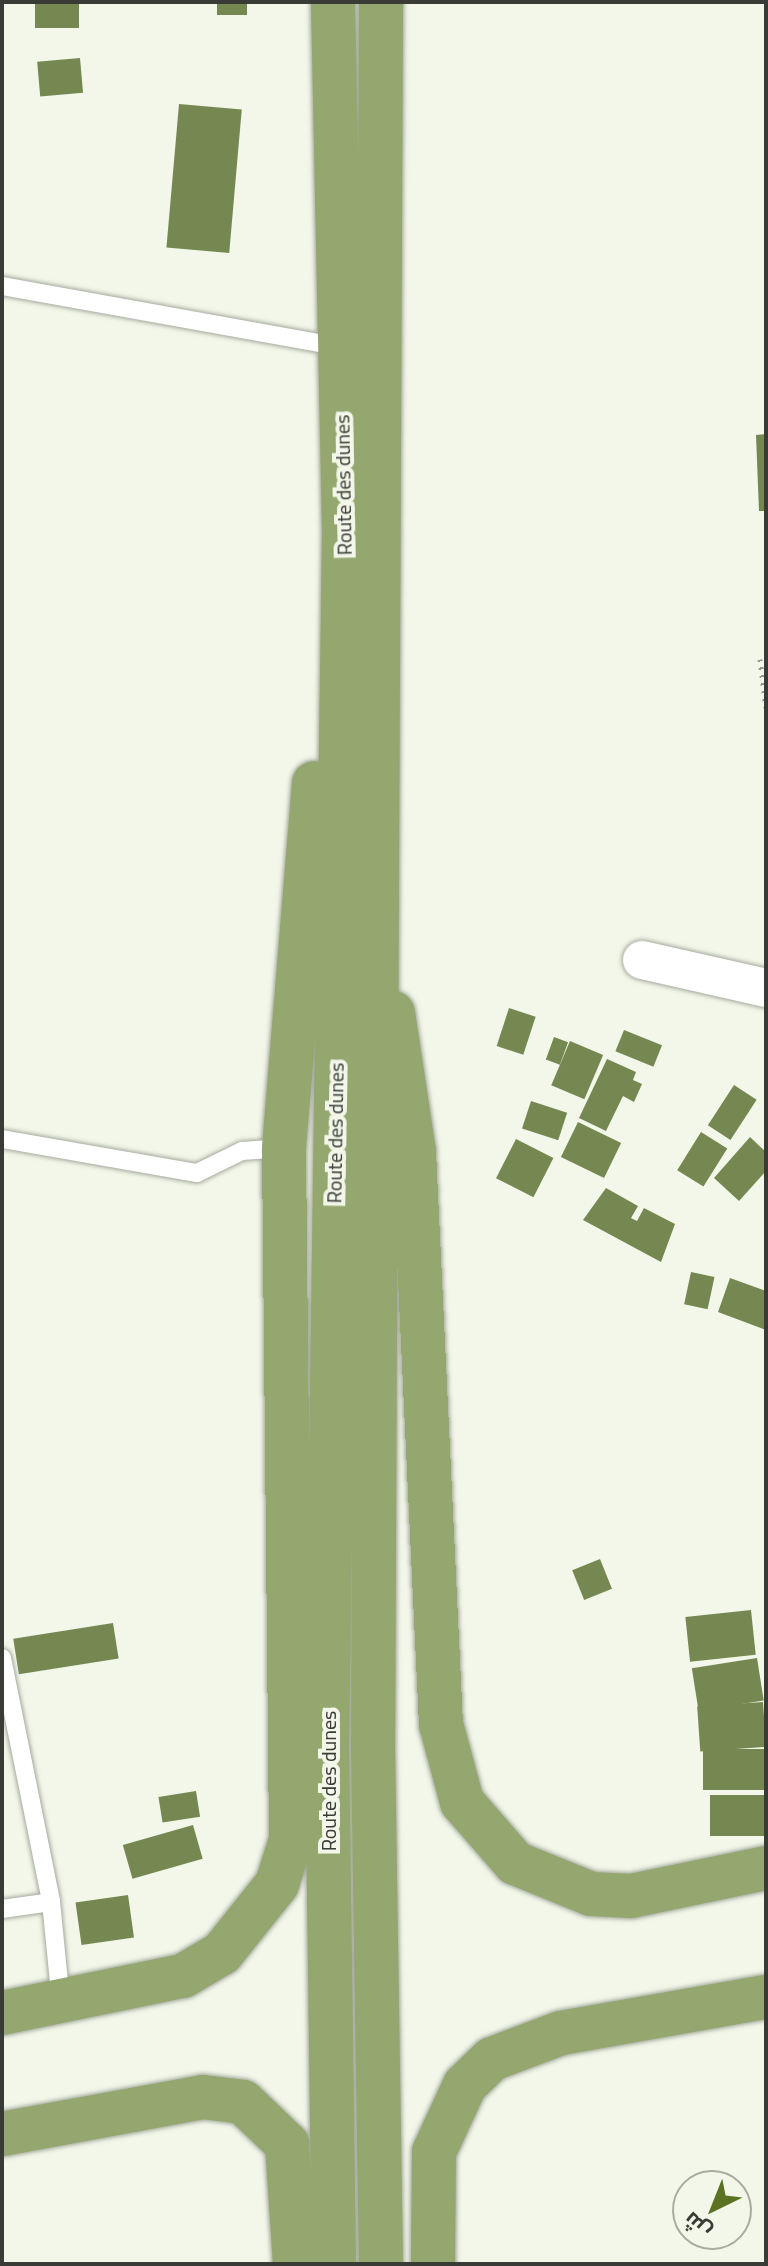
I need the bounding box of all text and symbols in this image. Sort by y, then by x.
street label: Route des dunes [330,414,356,556]
street label: Route des dunes [322,1062,348,1204]
street label: Route des dunes [316,1711,340,1851]
north arrow [672,2170,752,2250]
text: ش [672,2201,722,2251]

